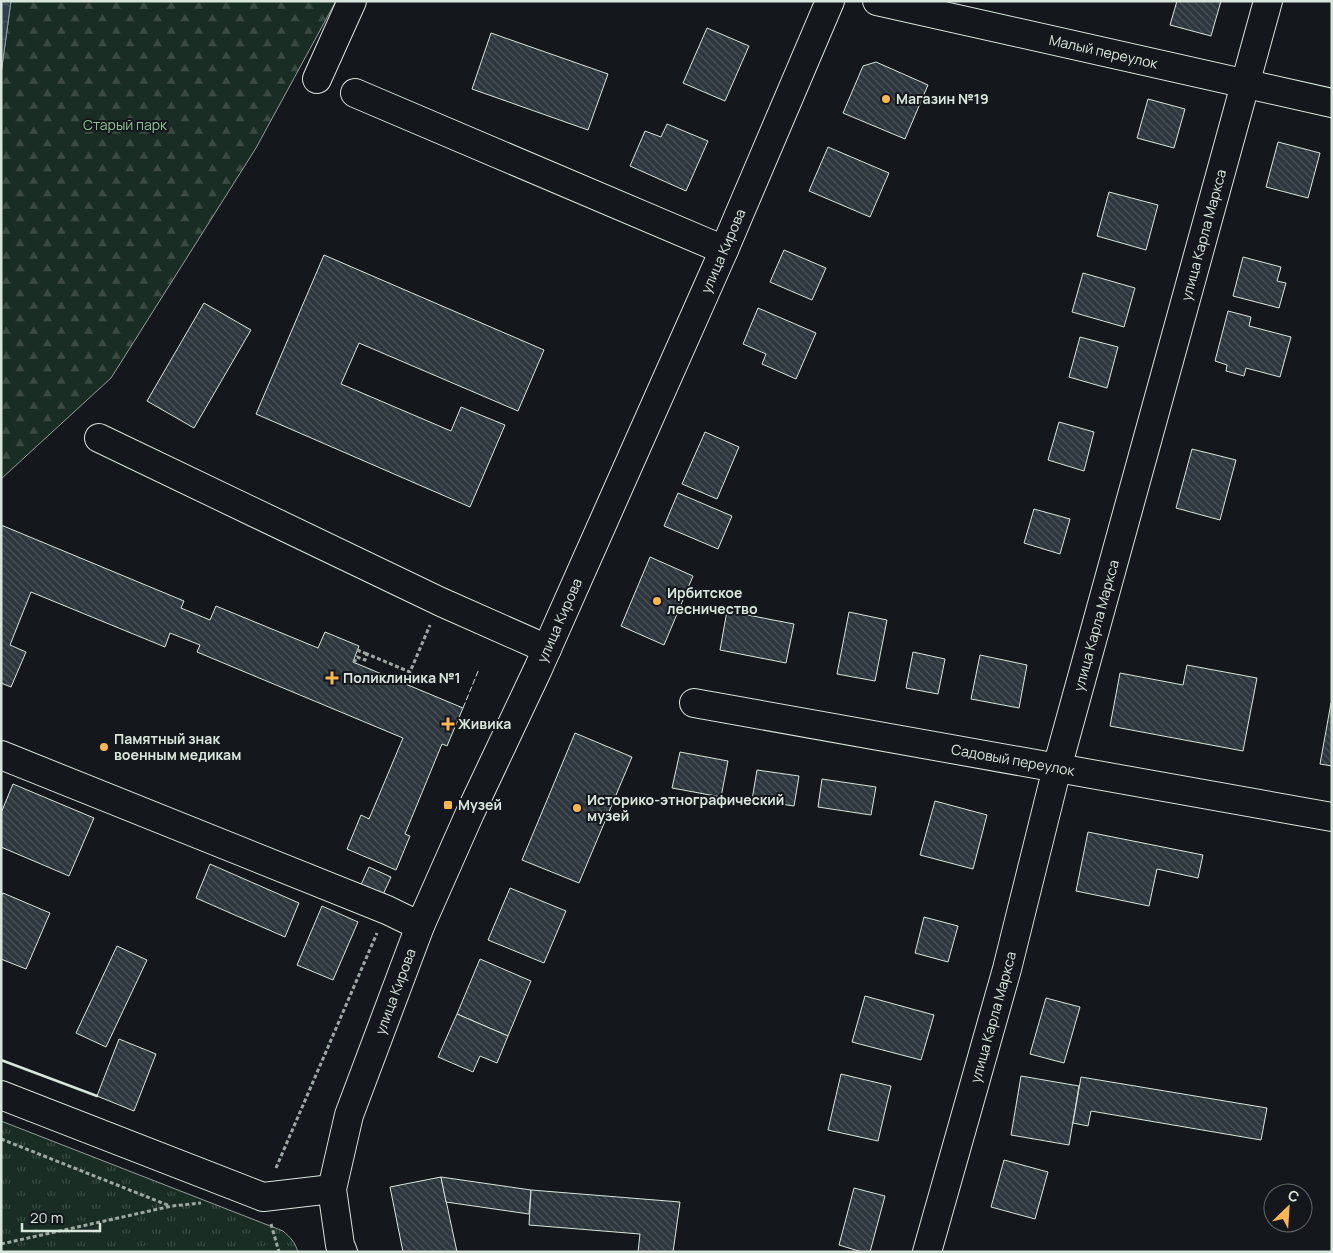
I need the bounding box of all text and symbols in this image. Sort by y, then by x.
street label: Малый переулок [1047,30,1161,73]
place label: Магазин №19 [896,89,989,108]
marker: Магазин №19 [880,93,892,105]
park label: Старый парк [83,115,168,134]
street label: улица Карла Маркса [1176,167,1230,303]
street label: улица Кирова [696,206,750,296]
street label: улица Карла Маркса [1069,557,1123,693]
street label: улица Кирова [532,575,586,665]
place label: Ирбитское лесничество [667,583,758,618]
marker: Ирбитское лесничество [651,595,663,607]
place label: Поликлиника №1 [343,668,461,687]
marker: Поликлиника №1 [325,671,339,685]
place label: Живика [458,714,511,733]
marker: Живика [442,718,454,730]
place label: Памятный знак военным медикам [114,729,241,764]
street label: Садовый переулок [950,739,1077,780]
marker: Памятный знак военным медикам [98,741,110,753]
place label: Историко-этнографический музей [587,790,784,825]
place label: Музей [458,795,502,814]
marker: Музей [442,799,454,811]
marker: Историко-этнографический музей [571,802,583,814]
street label: улица Кирова [370,946,420,1037]
street label: улица Карла Маркса [965,949,1020,1085]
north arrow [1263,1183,1313,1233]
text: С [1285,1185,1302,1207]
scale bar [22,1200,100,1232]
text: 20 m [30,1207,63,1228]

